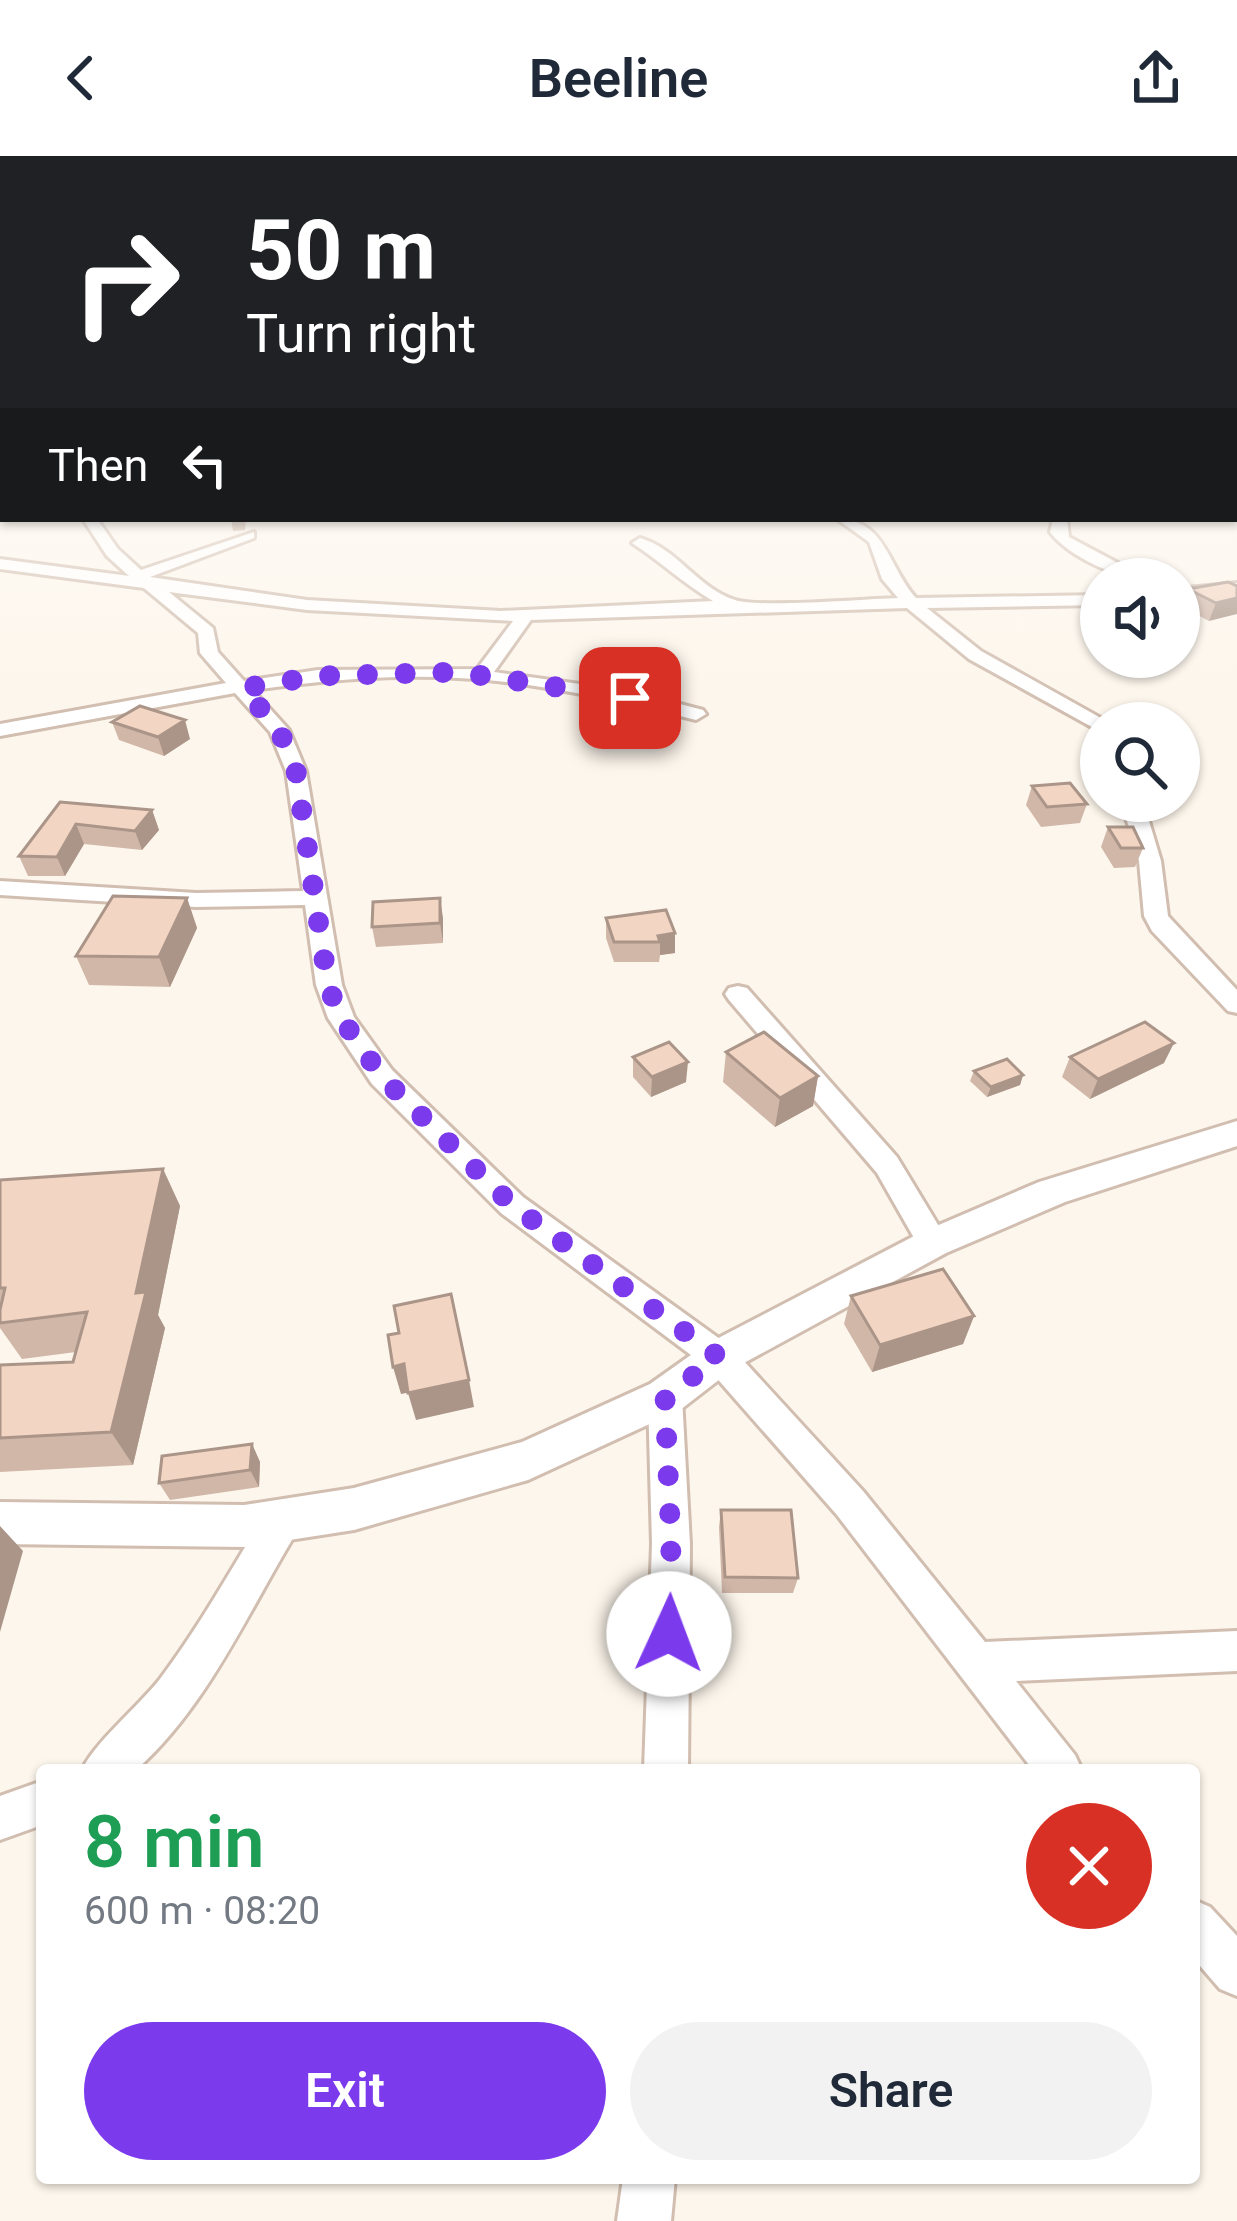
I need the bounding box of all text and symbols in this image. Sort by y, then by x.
icon: back [48,45,114,111]
icon: share [1123,45,1189,111]
text: Beeline [529,47,708,110]
text: 50 m [246,201,436,300]
icon: right [48,204,204,360]
text: Turn right [246,302,476,365]
icon: left [172,432,238,498]
text: Then [48,439,148,492]
map controls [1080,558,1200,822]
button: sound [1080,558,1200,678]
pin [579,647,681,749]
icon: arrive [597,665,663,731]
button: search [1080,702,1200,822]
position arrow [606,1571,732,1697]
text: 8 min [84,1800,265,1885]
button: close [1026,1803,1152,1929]
text: 600 m · 08:20 [84,1888,320,1934]
button: Exit [84,2022,606,2160]
button: Share [630,2022,1152,2160]

